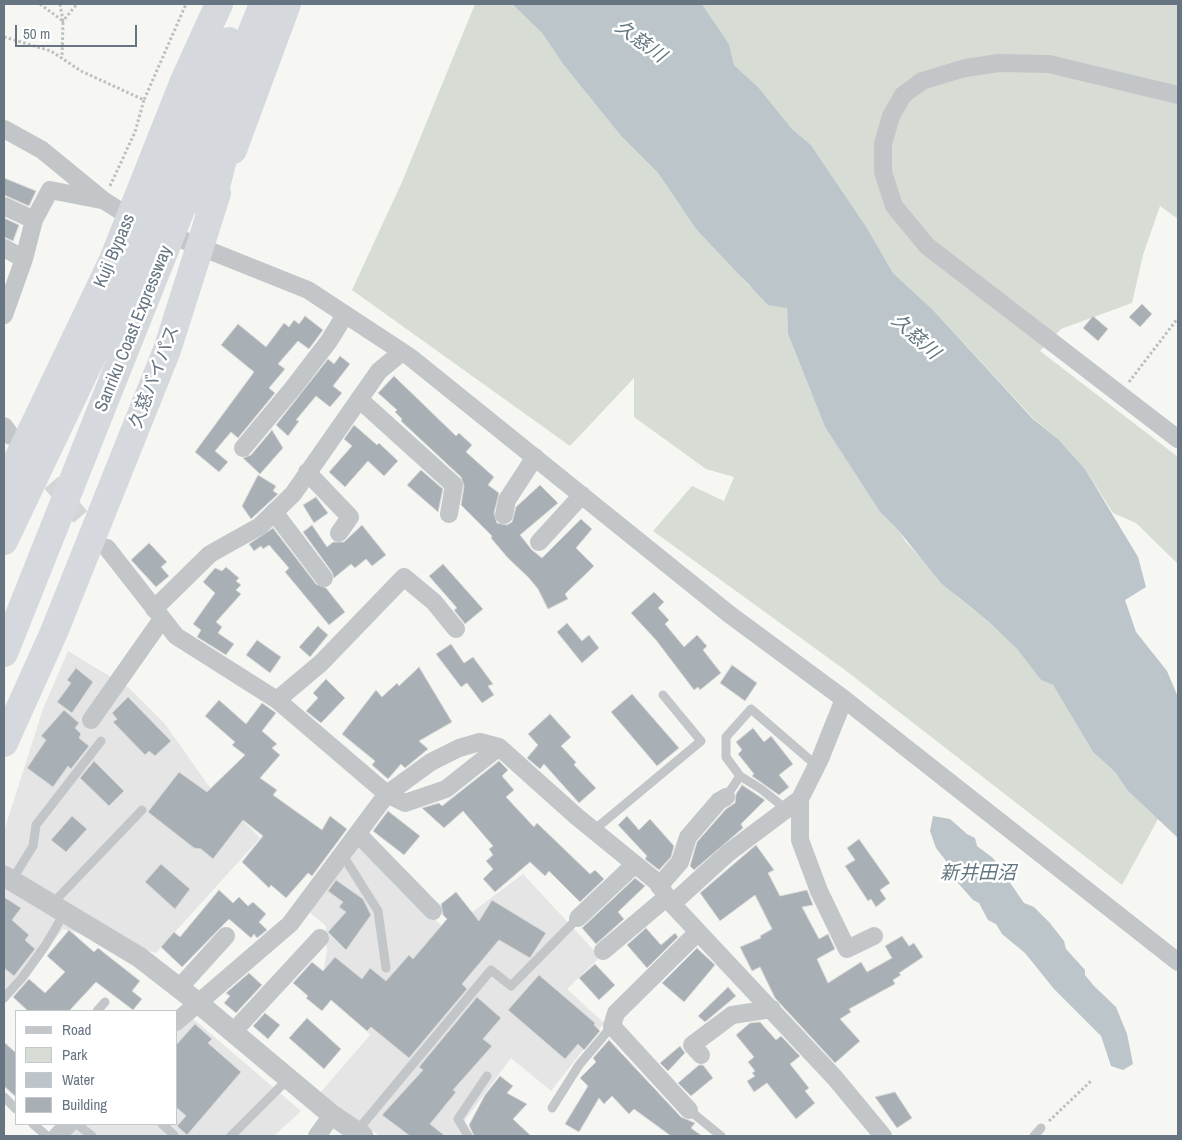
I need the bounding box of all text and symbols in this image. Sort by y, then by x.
scale bar [18,15,140,47]
water label: 久慈川 [610,16,670,68]
text: 50 m [23,23,50,44]
street label: Kuji Bypass [90,211,140,291]
street label: Sanriku Coast Expressway [91,243,177,415]
water label: 久慈川 [886,309,944,365]
street label: 久慈バイパス [126,323,184,431]
water label: 新井田沼 [940,863,1016,885]
legend [15,1010,178,1125]
text: Road [62,1019,91,1040]
text: Park [62,1044,87,1065]
text: Water [62,1069,94,1090]
text: Building [62,1094,107,1115]

